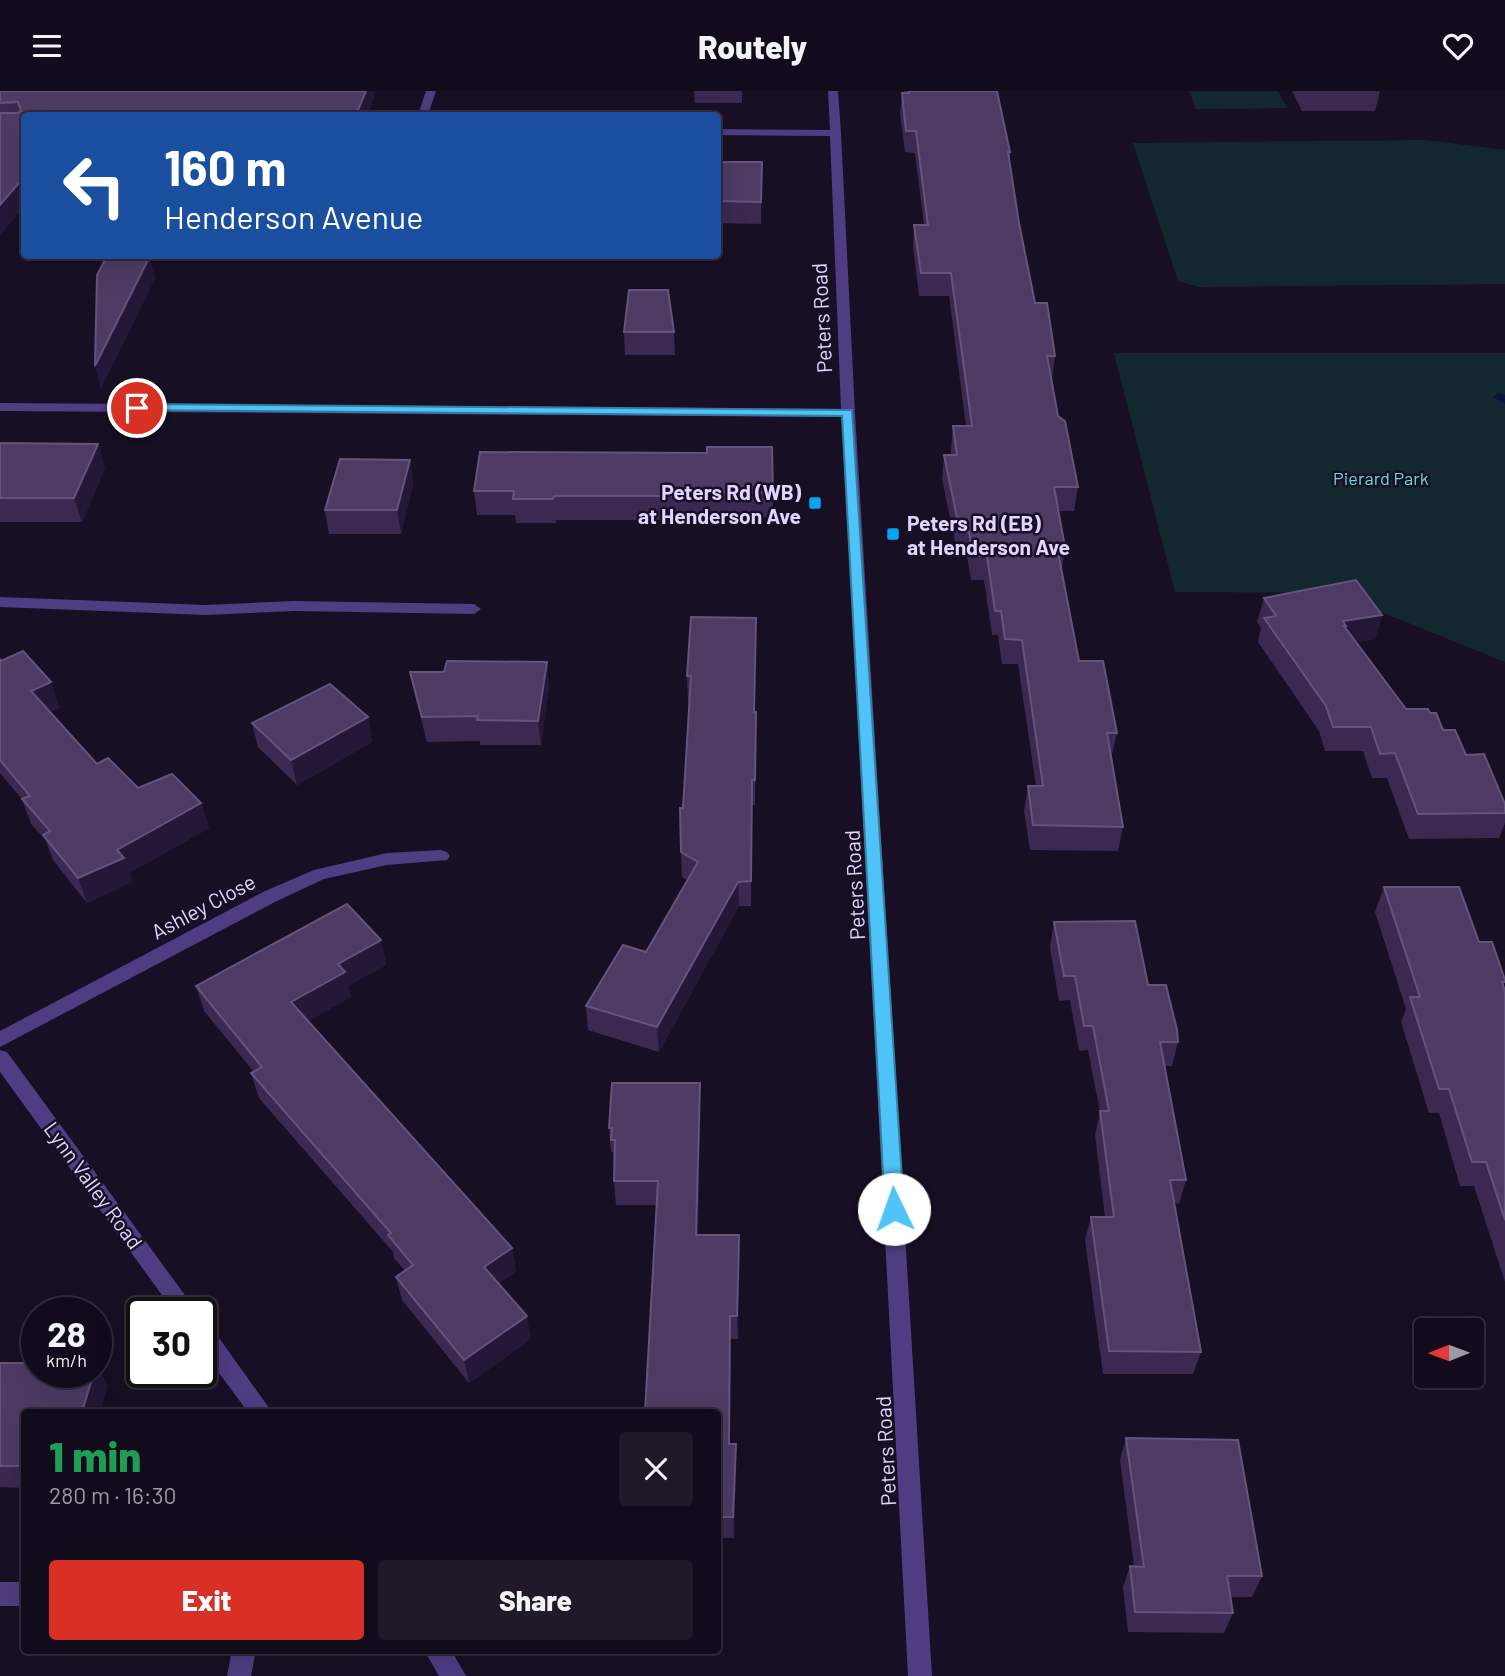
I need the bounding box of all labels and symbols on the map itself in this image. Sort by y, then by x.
street label: Peters Road [806,262,836,374]
pin [107,378,167,438]
park label: Pierard Park [1333,467,1429,489]
place label: Peters Rd (WB) at Henderson Ave [638,479,802,528]
marker: Peters Rd (WB) at Henderson Ave [807,495,823,511]
place label: Peters Rd (EB) at Henderson Ave [907,510,1070,559]
marker: Peters Rd (EB) at Henderson Ave [885,526,901,542]
street label: Peters Road [839,829,869,941]
street label: Ashley Close [147,868,259,944]
street label: Lynn Valley Road [39,1116,149,1254]
position arrow [857,1172,931,1246]
speed limit sign: 30 [126,1297,217,1388]
north arrow [1414,1318,1484,1388]
street label: Peters Road [870,1395,900,1507]

